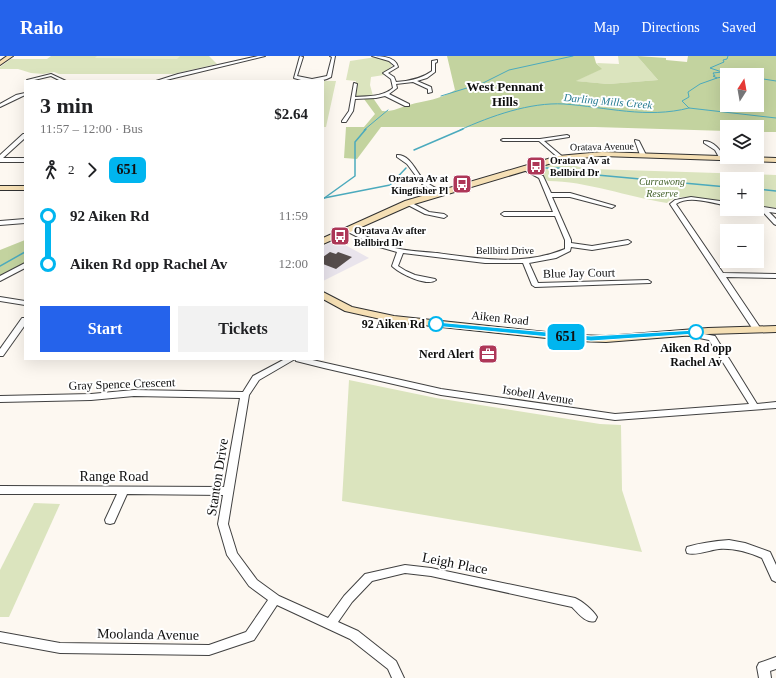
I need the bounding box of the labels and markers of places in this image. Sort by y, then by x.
bus stop icon: Oratava Av at Bellbird Dr [525,155,547,177]
place label: Oratava Av at Bellbird Dr [550,155,610,178]
place label: Oratava Av at Kingfisher Pl [388,173,449,196]
bus stop icon: Oratava Av at Kingfisher Pl [451,173,473,195]
bus stop icon: Oratava Av after Bellbird Dr [329,225,351,247]
place label: Oratava Av after Bellbird Dr [354,225,427,248]
marker: 92 Aiken Rd [428,316,444,332]
place label: 92 Aiken Rd [362,317,425,331]
marker: Aiken Rd opp Rachel Av [688,324,704,340]
place label: Aiken Rd opp Rachel Av [660,341,732,369]
office icon: Nerd Alert [477,343,499,365]
place label: Nerd Alert [419,347,474,361]

